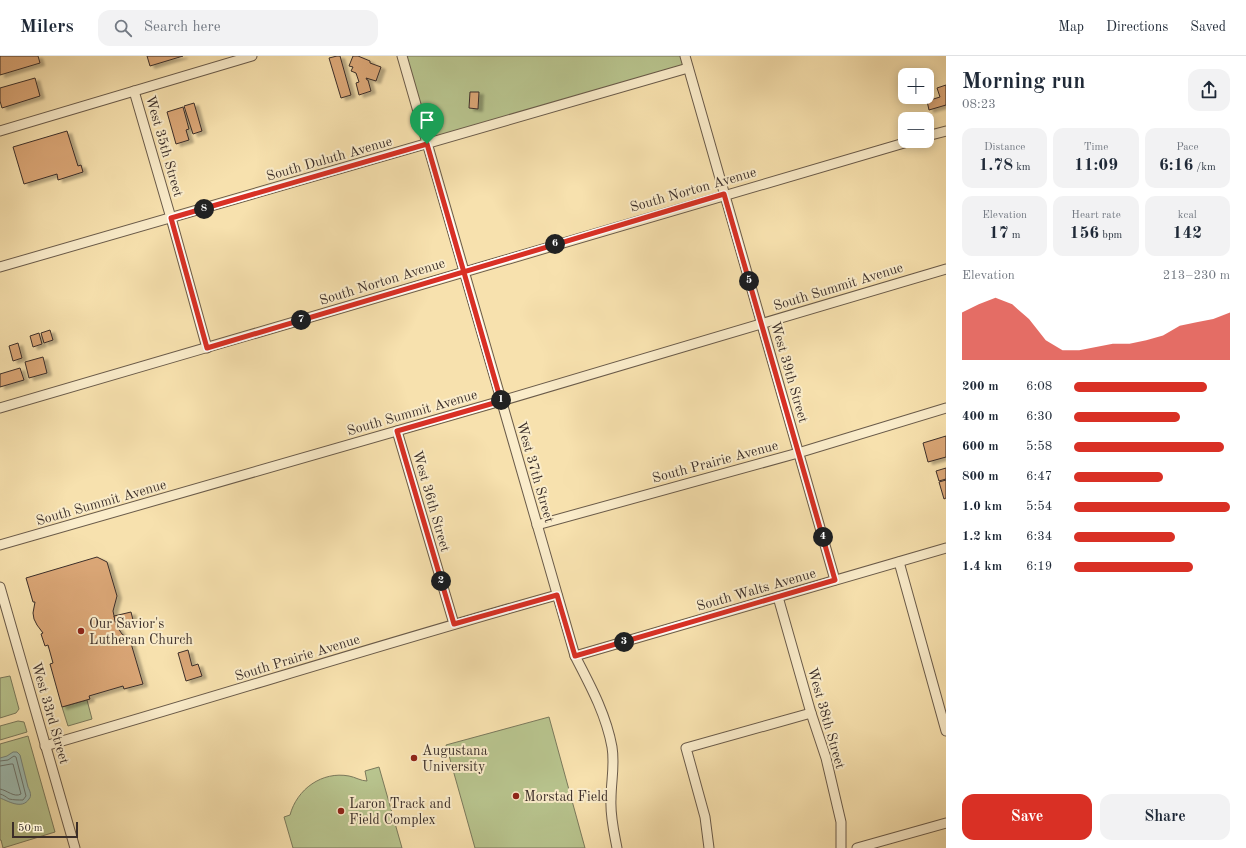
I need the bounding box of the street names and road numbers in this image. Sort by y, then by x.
street label: West 35th Street [143,94,185,199]
street label: South Duluth Avenue [265,134,394,184]
street label: South Norton Avenue [628,165,758,215]
street label: South Norton Avenue [318,256,447,308]
street label: South Summit Avenue [772,261,905,313]
street label: West 39th Street [768,320,810,425]
street label: South Summit Avenue [345,388,479,438]
street label: West 37th Street [514,420,556,525]
street label: South Prairie Avenue [651,438,780,486]
street label: West 36th Street [410,449,452,554]
street label: South Summit Avenue [34,478,168,528]
street label: South Walts Avenue [695,566,818,614]
street label: South Prairie Avenue [233,632,361,684]
street label: West 33rd Street [29,661,71,766]
street label: West 38th Street [805,666,847,771]

